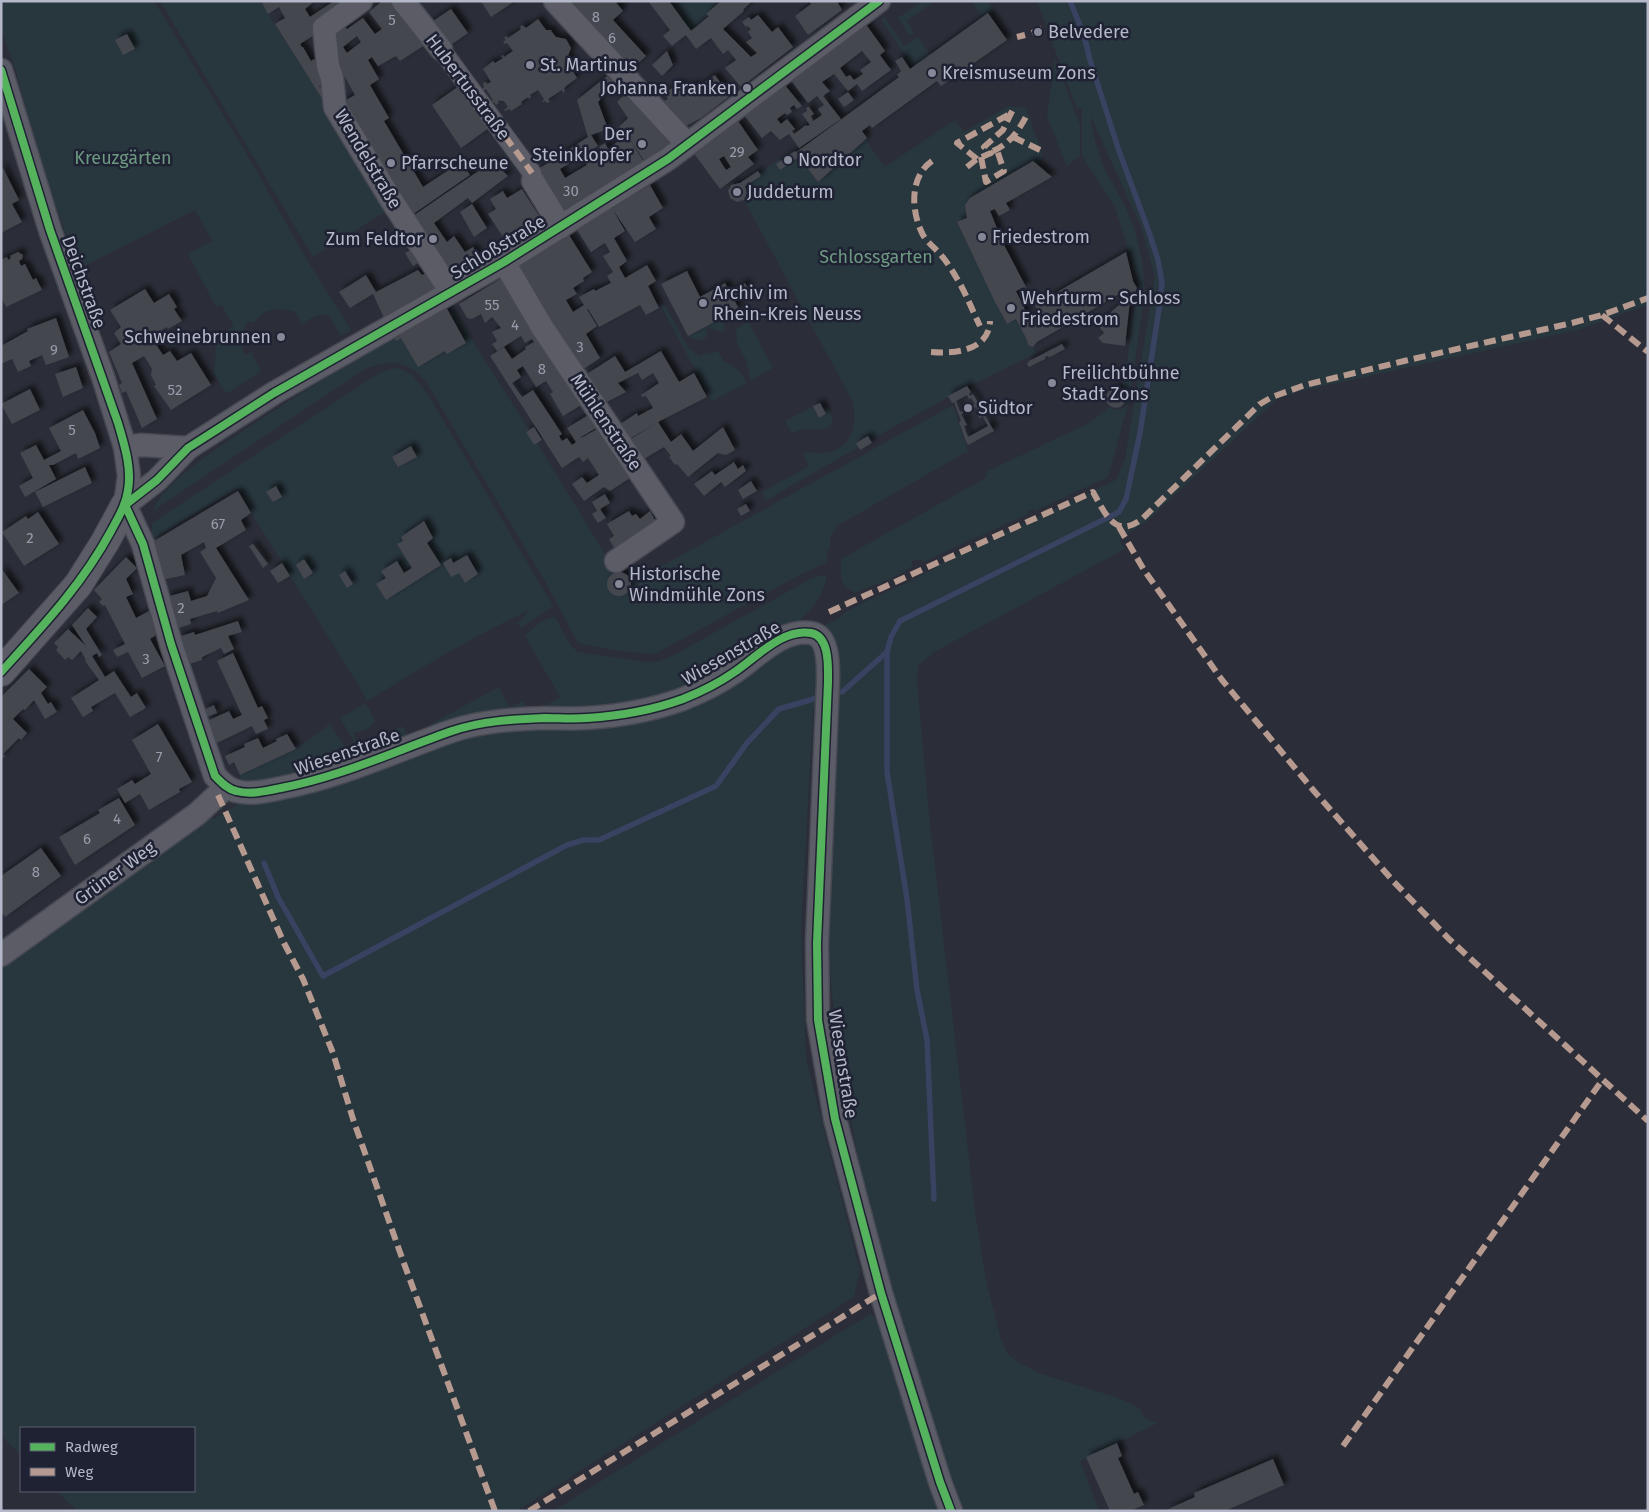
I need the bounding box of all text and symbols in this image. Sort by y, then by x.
house number: 8 [592,8,600,26]
house number: 5 [388,11,396,29]
place label: Belvedere [1048,21,1129,43]
marker: Belvedere [1032,26,1044,38]
house number: 6 [608,29,616,47]
street label: Hubertusstraße [421,30,515,144]
place label: St. Martinus [540,54,637,76]
marker: St. Martinus [524,59,536,71]
place label: Kreismuseum Zons [942,62,1096,84]
marker: Kreismuseum Zons [926,67,938,79]
place label: Johanna Franken [601,77,737,99]
marker: Johanna Franken [741,82,753,94]
street label: Wendelstraße [330,105,406,213]
place label: Der Steinklopfer [532,123,632,166]
marker: Der Steinklopfer [636,138,648,150]
house number: 29 [729,143,745,161]
park label: Kreuzgärten [74,147,172,169]
place label: Nordtor [798,149,862,171]
place label: Pfarrscheune [401,152,509,174]
marker: Nordtor [782,154,794,166]
marker: Pfarrscheune [385,157,397,169]
place label: Juddeturm [747,181,834,203]
house number: 30 [563,182,579,200]
marker: Juddeturm [731,186,743,198]
street label: Schloßstraße [447,210,549,284]
place label: Friedestrom [992,226,1090,248]
place label: Zum Feldtor [326,228,423,250]
marker: Friedestrom [976,231,988,243]
street label: Deichstraße [57,233,111,331]
marker: Zum Feldtor [427,233,439,245]
park label: Schlossgarten [819,246,933,268]
place label: Archiv im Rhein-Kreis Neuss [713,282,861,325]
place label: Wehrturm - Schloss Friedestrom [1021,287,1180,330]
house number: 55 [485,296,499,314]
marker: Archiv im Rhein-Kreis Neuss [697,297,709,309]
marker: Wehrturm - Schloss Friedestrom [1005,302,1017,314]
house number: 4 [511,316,519,334]
place label: Schweinebrunnen [124,326,271,348]
marker: Schweinebrunnen [275,331,287,343]
house number: 3 [576,338,584,356]
house number: 9 [50,341,58,359]
house number: 8 [538,360,546,378]
place label: Freilichtbühne Stadt Zons [1062,362,1180,405]
street label: Mühlenstraße [566,369,646,475]
marker: Freilichtbühne Stadt Zons [1046,377,1058,389]
house number: 52 [168,381,182,399]
place label: Südtor [978,397,1033,419]
marker: Südtor [962,402,974,414]
house number: 5 [68,421,76,439]
house number: 67 [211,515,225,533]
house number: 2 [26,529,34,547]
place label: Historische Windmühle Zons [629,563,765,606]
marker: Historische Windmühle Zons [613,578,625,590]
house number: 2 [177,599,185,617]
street label: Wiesenstraße [678,616,784,690]
house number: 3 [142,650,150,668]
street label: Wiesenstraße [291,724,403,780]
house number: 7 [156,748,163,766]
house number: 4 [113,810,121,828]
house number: 6 [83,830,91,848]
street label: Grüner Weg [70,836,160,910]
house number: 8 [32,863,40,881]
street label: Wiesenstraße [824,1008,862,1120]
legend [20,1427,195,1492]
text: Radweg [65,1438,118,1456]
text: Weg [65,1463,93,1481]

